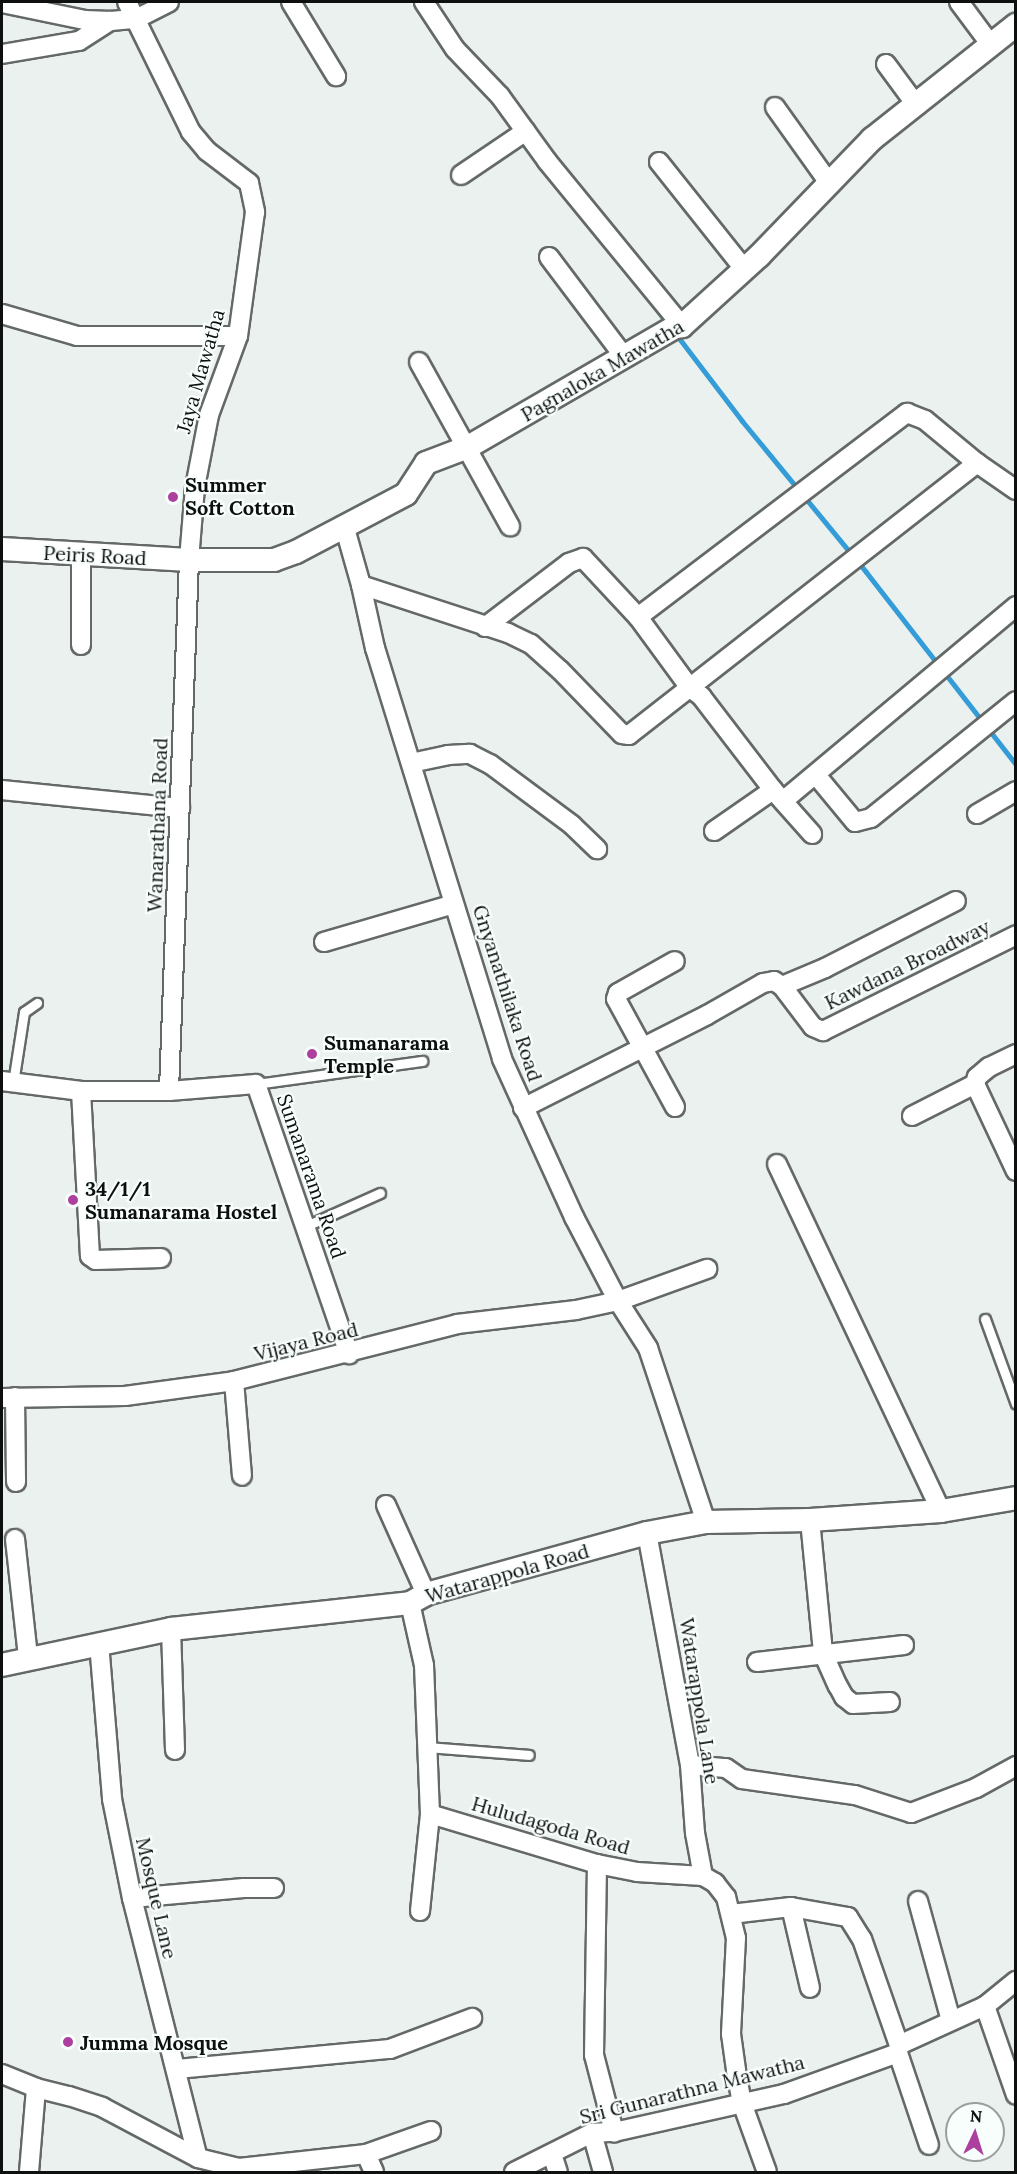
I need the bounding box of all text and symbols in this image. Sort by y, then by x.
street label: Jaya Mawatha [171,306,229,436]
street label: Pagnaloka Mawatha [516,314,688,426]
place label: Summer Soft Cotton [185,473,295,520]
marker: Summer Soft Cotton [166,490,180,504]
street label: Peiris Road [43,540,147,570]
street label: Wanarathana Road [142,737,172,913]
street label: Gnyanathilaka Road [468,902,548,1084]
street label: Kawdana Broadway [821,914,993,1014]
place label: Sumanarama Temple [324,1030,449,1077]
marker: Sumanarama Temple [305,1047,319,1061]
street label: Sumanarama Road [273,1091,351,1261]
place label: 34/1/1 Sumanarama Hostel [85,1176,277,1223]
marker: 34/1/1 Sumanarama Hostel [66,1193,80,1207]
street label: Vijaya Road [252,1317,360,1365]
street label: Watarappola Road [422,1538,592,1608]
street label: Watarappola Lane [675,1616,725,1786]
street label: Huludagoda Road [469,1791,633,1859]
street label: Mosque Lane [131,1835,183,1961]
place label: Jumma Mosque [80,2030,228,2054]
marker: Jumma Mosque [61,2035,75,2049]
street label: Sri Gunarathna Mawatha [577,2049,807,2129]
north arrow [945,2102,1005,2162]
text: N [969,2106,983,2126]

